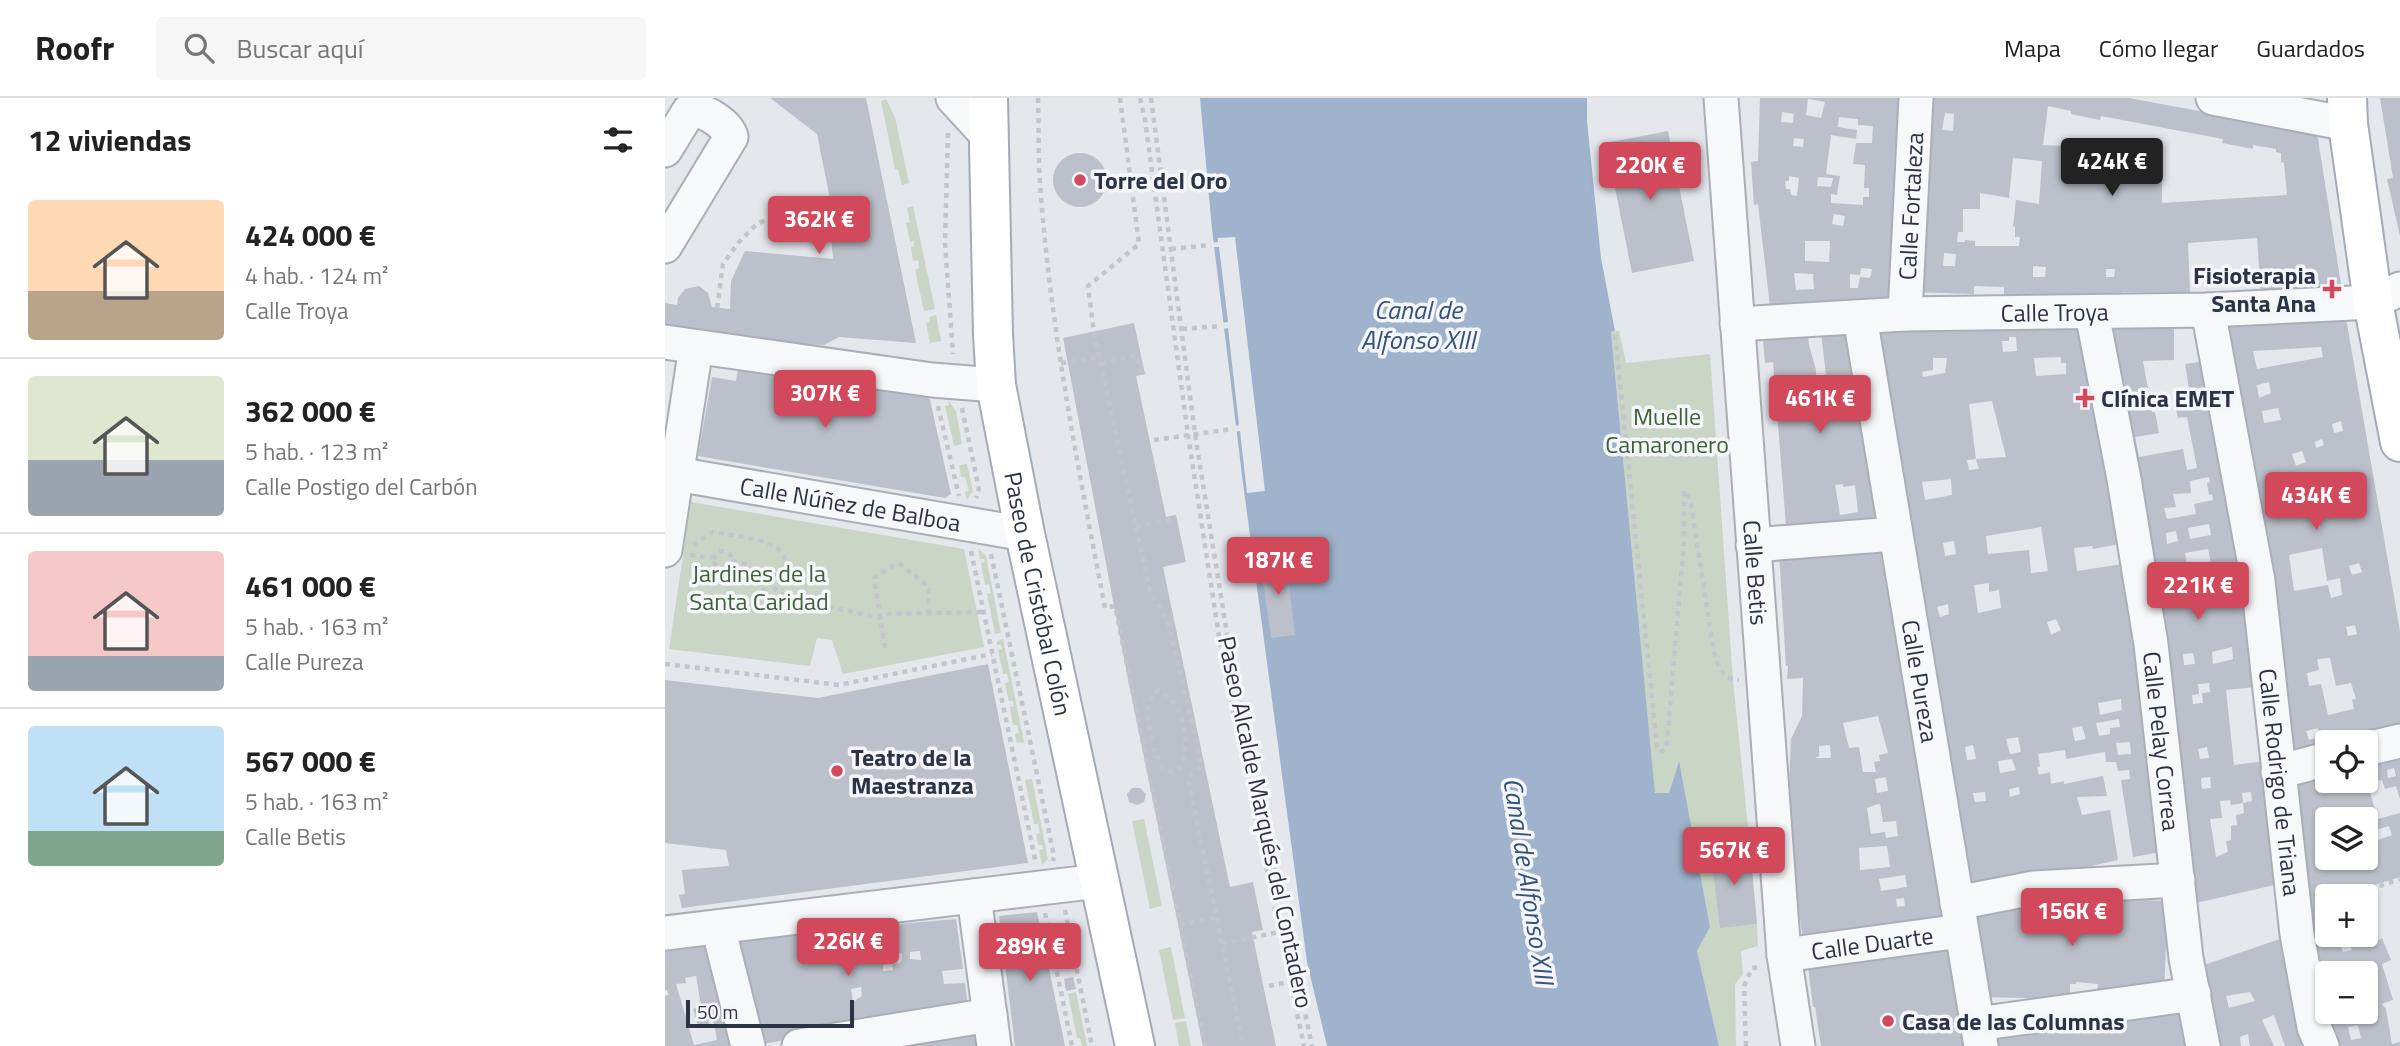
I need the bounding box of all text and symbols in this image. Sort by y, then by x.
search box [156,17,646,80]
text: Roofr [35,23,114,73]
icon: search [180,29,218,67]
text: Buscar aquí [236,29,364,68]
text: Mapa [2004,30,2061,66]
text: Cómo llegar [2099,30,2218,66]
text: Guardados [2256,30,2365,66]
text: 12 viviendas [28,117,191,163]
icon: filters [599,121,637,159]
street label: Calle Fortaleza [1889,131,1932,281]
pin: 424K € [2055,139,2169,198]
pin: 220K € [1593,142,1707,202]
text: 424K € [2077,143,2147,178]
text: 220K € [1615,147,1685,182]
place label: Torre del Oro [1094,162,1228,198]
marker: Torre del Oro [1072,172,1088,188]
pin: 362K € [762,197,876,256]
text: 362K € [784,201,854,236]
text: 424 000 € [245,212,376,258]
icon: home [84,228,168,312]
place label: Fisioterapia Santa Ana [2193,257,2316,321]
text: 4 hab. · 124 m² [245,258,388,293]
marker: Fisioterapia Santa Ana [2322,279,2342,299]
water label: Canal de Alfonso XIII [1361,290,1478,359]
text: Calle Troya [245,293,349,328]
street label: Calle Troya [2000,293,2109,331]
pin: 307K € [768,370,882,430]
text: 307K € [790,375,860,410]
pin: 461K € [1763,376,1877,435]
text: 461K € [1785,380,1855,415]
place label: Clínica EMET [2101,380,2235,416]
text: 362 000 € [245,388,376,434]
marker: Clínica EMET [2075,388,2095,408]
park label: Muelle Camaronero [1605,398,1729,462]
icon: home [84,404,168,488]
text: 5 hab. · 123 m² [245,434,388,469]
street label: Calle Núñez de Balboa [737,467,964,541]
text: Calle Postigo del Carbón [245,469,478,504]
street label: Paseo de Cristóbal Colón [995,469,1082,719]
pin: 434K € [2259,472,2373,532]
text: 434K € [2281,477,2351,512]
street label: Calle Betis [1734,519,1778,627]
pin: 187K € [1221,538,1335,597]
text: 187K € [1243,542,1313,577]
park label: Jardines de la Santa Caridad [689,555,829,619]
pin: 221K € [2141,562,2255,622]
text: 461 000 € [245,563,376,609]
text: 221K € [2163,567,2233,602]
icon: home [84,579,168,663]
text: 5 hab. · 163 m² [245,609,388,644]
street label: Calle Pureza [1893,617,1948,745]
street label: Paseo Alcalde Marqués del Contadero [1209,633,1323,1011]
text: Calle Pureza [245,644,364,679]
street label: Calle Pelay Correa [2134,650,2190,833]
street label: Calle Rodrigo de Triana [2250,667,2311,898]
map controls [2315,730,2378,1024]
button: locate [2315,730,2378,793]
text: 567 000 € [245,738,376,784]
place label: Teatro de la Maestranza [851,739,974,803]
icon: home [84,754,168,838]
marker: Teatro de la Maestranza [829,763,845,779]
water label: Canal de Alfonso XIII [1493,775,1565,990]
text: 5 hab. · 163 m² [245,784,388,819]
button: layers [2315,807,2378,870]
text: Calle Betis [245,819,346,854]
pin: 567K € [1677,828,1791,887]
text: 567K € [1699,832,1769,867]
button: + [2315,884,2378,947]
pin: 156K € [2015,888,2129,948]
text: 156K € [2037,893,2107,928]
street label: Calle Duarte [1809,917,1935,969]
pin: 226K € [791,918,905,978]
text: 226K € [813,923,883,958]
pin: 289K € [973,924,1087,983]
text: 289K € [995,928,1065,963]
button: − [2315,961,2378,1024]
scale bar [686,997,854,1029]
text: 50 m [697,997,738,1026]
place label: Casa de las Columnas [1902,1003,2125,1039]
marker: Casa de las Columnas [1880,1013,1896,1029]

